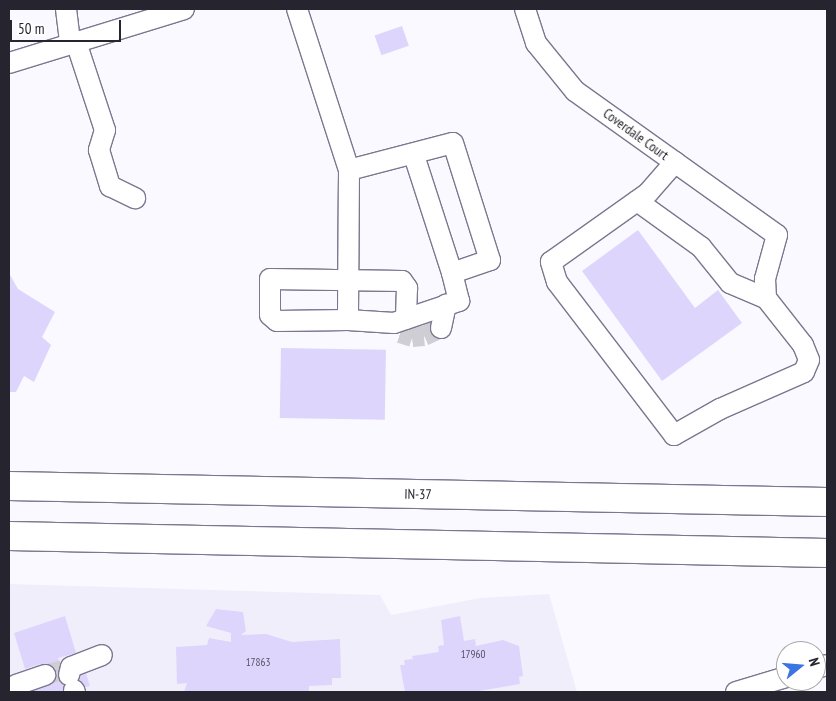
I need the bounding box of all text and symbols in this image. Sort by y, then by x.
scale bar [12,10,124,42]
text: 50 m [18,19,44,38]
street label: Coverdale Court [600,105,672,163]
street label: IN-37 [404,485,432,503]
north arrow [776,641,826,691]
house number: 17960 [461,647,485,661]
house number: 17863 [246,655,270,669]
text: N [805,656,824,668]

